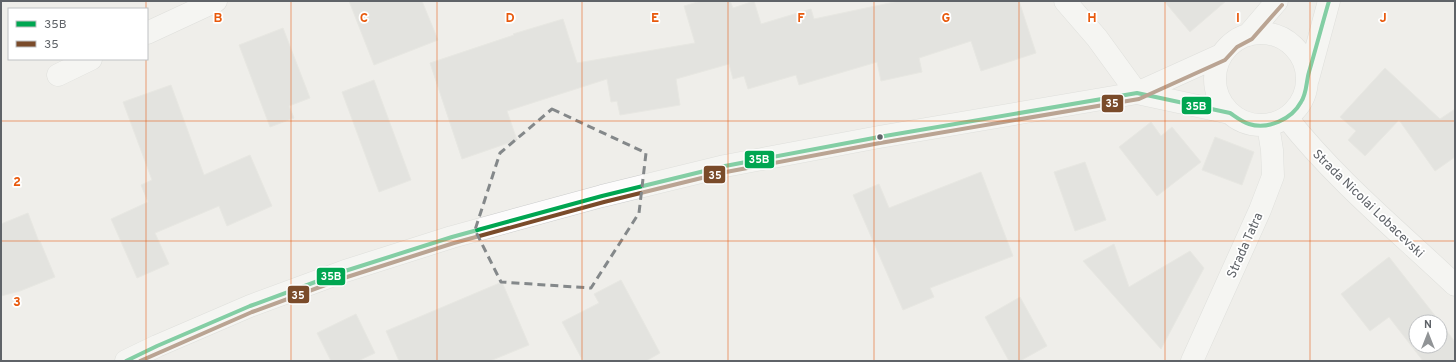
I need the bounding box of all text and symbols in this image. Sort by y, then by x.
legend [8,8,148,60]
text: B [214,11,223,27]
text: C [360,11,368,27]
text: D [505,11,515,27]
text: E [651,11,659,27]
text: F [797,11,805,27]
text: G [942,11,951,27]
text: H [1087,11,1097,27]
text: I [1236,11,1240,27]
text: J [1379,11,1387,27]
text: 35B [44,17,67,33]
text: 35 [44,37,59,53]
line badge: 35 [1101,94,1124,113]
line badge: 35B [1181,96,1212,115]
text: 35 [1105,97,1119,111]
text: 35B [1186,100,1206,114]
unlabelled marker [875,132,885,142]
street label: Strada Nicolai Lobacevski [1308,147,1427,262]
line badge: 35B [744,150,775,169]
text: 35B [749,153,769,167]
line badge: 35 [703,165,726,184]
text: 35 [708,169,722,183]
text: 2 [13,175,21,191]
street label: Strada Tatra [1224,211,1267,281]
line badge: 35B [316,267,346,286]
text: 35B [321,270,341,284]
line badge: 35 [287,285,310,304]
text: 35 [291,289,305,303]
text: 3 [13,295,21,311]
north arrow [1408,314,1448,354]
text: N [1424,318,1432,332]

